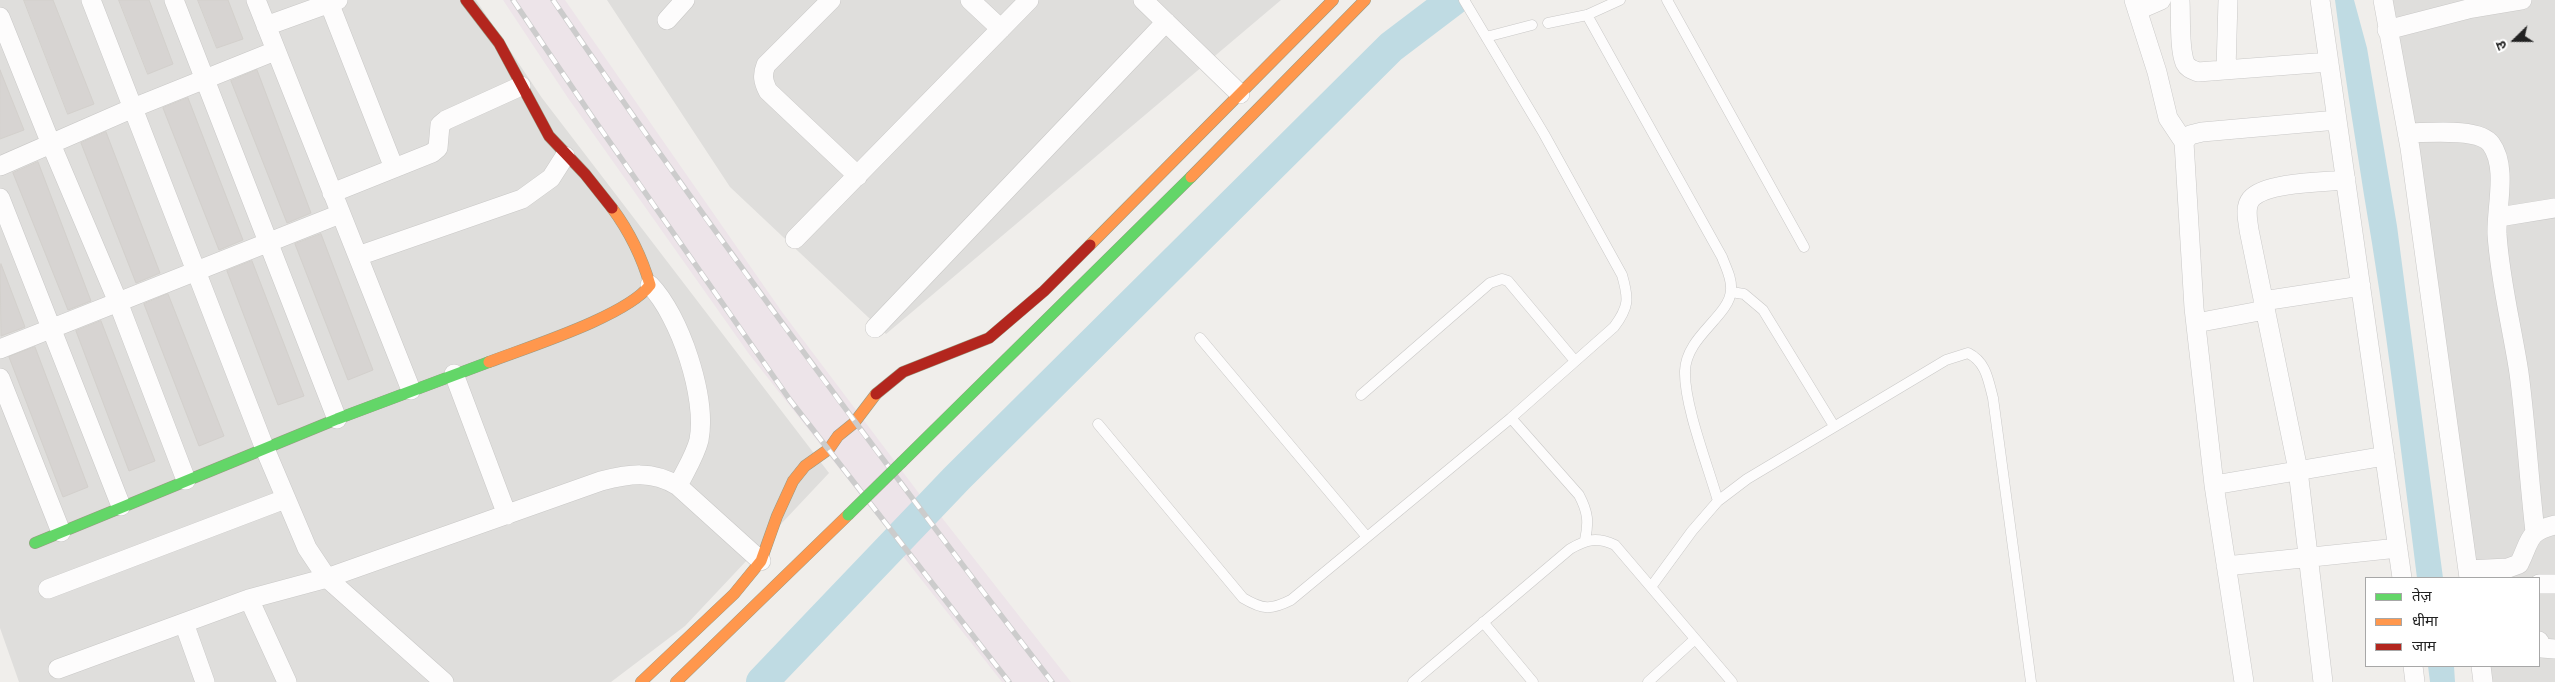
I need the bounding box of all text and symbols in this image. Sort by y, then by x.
north arrow [2490,15,2540,65]
text: उ [2491,39,2510,53]
legend [2365,577,2540,667]
text: तेज़ [2412,586,2432,604]
text: धीमा [2412,611,2438,629]
text: जाम [2412,636,2436,654]

